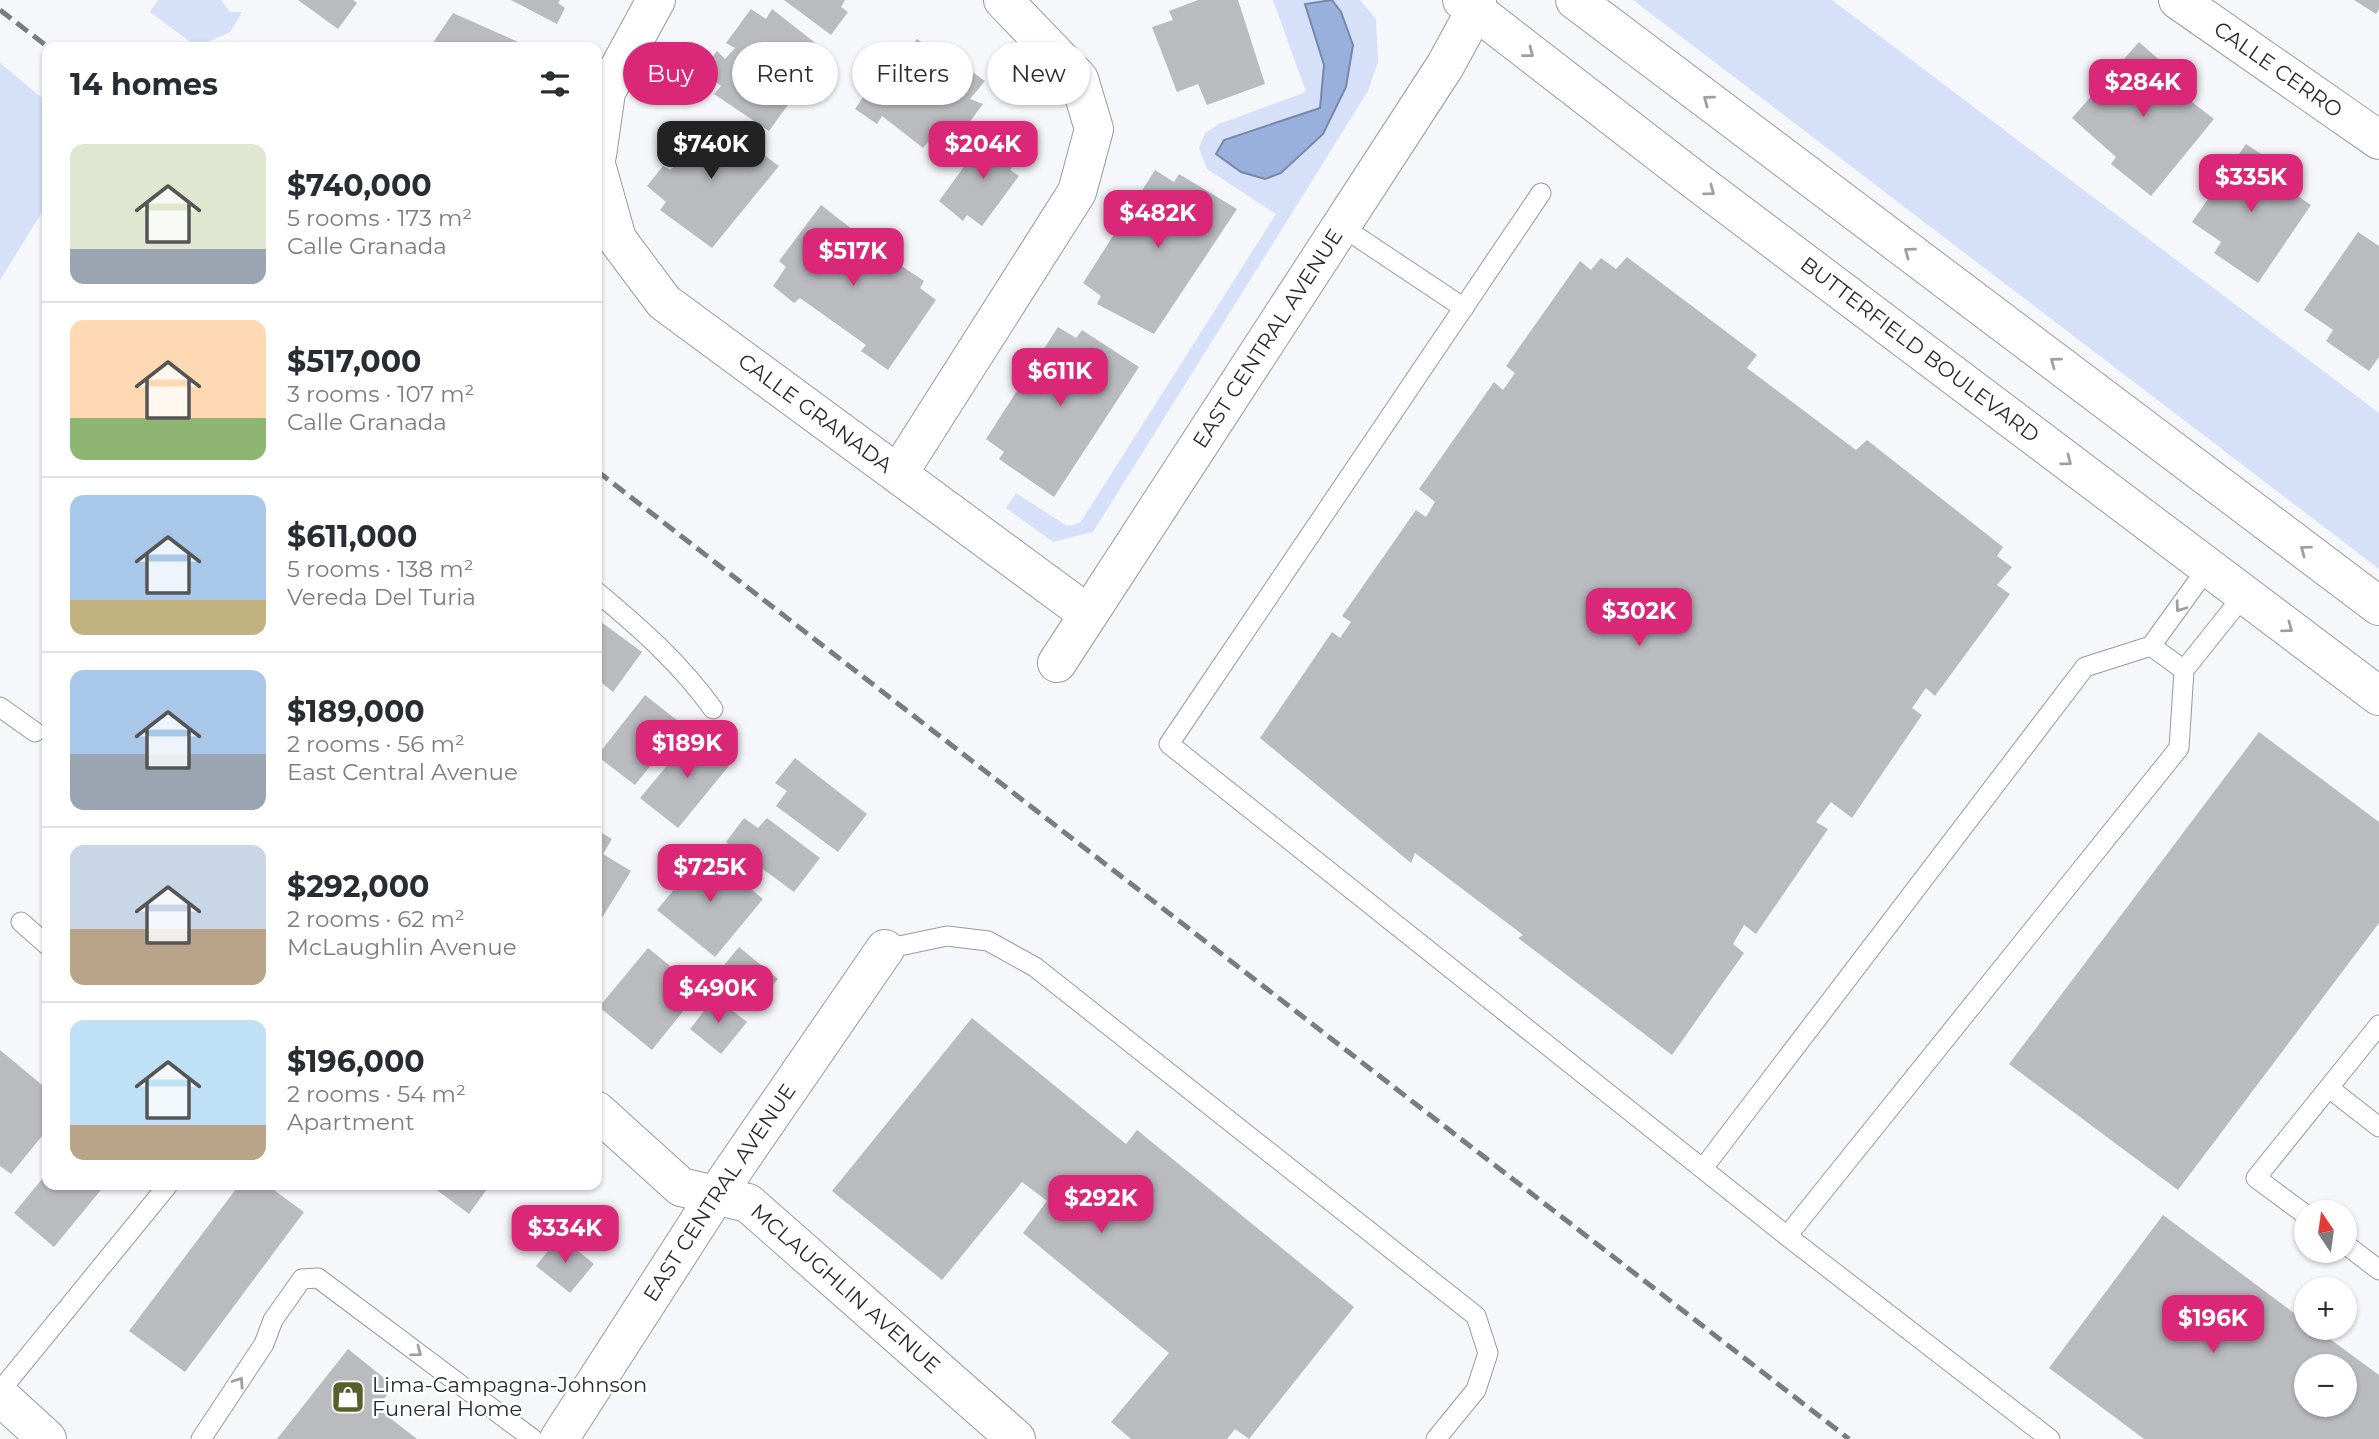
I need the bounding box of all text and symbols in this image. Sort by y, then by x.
street label: CALLE CERRO [2209,16,2347,123]
chip: Buy [623,42,718,105]
chip: Rent [732,42,838,105]
chip: Filters [852,42,973,105]
chip: New [987,42,1090,105]
one-way arrow [1522,44,1534,57]
pin: $284K [2094,60,2192,119]
icon: filters [536,65,574,103]
text: 14 homes [70,66,218,103]
text: $284K [2105,68,2181,96]
one-way arrow [1703,96,1716,109]
pin: $740K [662,122,760,181]
pin: $204K [934,122,1032,181]
text: $740K [673,130,749,158]
text: $204K [945,130,1021,158]
pin: $335K [2202,154,2300,214]
text: $335K [2215,163,2287,191]
text: $740,000 [287,167,432,204]
icon: home [126,172,210,256]
one-way arrow [1702,183,1714,196]
pin: $482K [1109,190,1207,250]
text: $482K [1120,199,1196,227]
text: 5 rooms · 173 m² [287,204,472,232]
street label: EAST CENTRAL AVENUE [1187,224,1348,452]
pin: $517K [804,229,902,288]
text: Calle Granada [287,232,447,260]
text: $517K [819,237,887,265]
one-way arrow [1904,248,1917,260]
street label: BUTTERFIELD BOULEVARD [1796,251,2044,447]
text: $517,000 [287,343,421,380]
icon: home [126,348,210,432]
street label: CALLE GRANADA [734,348,898,478]
pin: $611K [1011,348,1109,408]
text: $611K [1028,357,1092,385]
one-way arrow [2050,358,2063,370]
text: 3 rooms · 107 m² [287,380,474,408]
text: Calle Granada [287,408,447,436]
one-way arrow [2060,453,2072,466]
text: $611,000 [287,518,417,555]
icon: home [126,523,210,607]
one-way arrow [2300,546,2313,558]
text: 5 rooms · 138 m² [287,555,474,583]
text: Vereda Del Turia [287,583,476,611]
pin: $302K [1590,588,1688,648]
text: $302K [1602,597,1676,625]
one-way arrow [2175,599,2188,611]
one-way arrow [2280,619,2293,632]
text: $189,000 [287,693,425,730]
icon: home [126,698,210,782]
pin: $189K [638,720,736,780]
text: $189K [652,729,722,757]
text: 2 rooms · 56 m² [287,730,465,758]
text: East Central Avenue [287,758,518,786]
pin: $725K [661,844,759,904]
text: $725K [674,853,746,881]
text: $292,000 [287,868,429,905]
icon: home [126,873,210,957]
text: 2 rooms · 62 m² [287,905,465,933]
text: McLaughlin Avenue [287,933,517,961]
pin: $490K [669,965,767,1025]
text: $490K [679,974,757,1002]
text: $196,000 [287,1043,425,1080]
icon: home [126,1048,210,1132]
street label: EAST CENTRAL AVENUE [638,1079,801,1306]
text: 2 rooms · 54 m² [287,1080,466,1108]
text: Apartment [287,1108,415,1136]
pin: $292K [1052,1176,1150,1235]
text: $292K [1064,1184,1138,1212]
street label: MCLAUGHLIN AVENUE [746,1198,946,1378]
north arrow [2294,1200,2357,1264]
map controls [2294,1200,2357,1417]
pin: $334K [516,1206,614,1265]
text: $334K [528,1214,602,1242]
button: + [2294,1277,2357,1340]
pin: $196K [2164,1296,2262,1355]
text: $196K [2178,1304,2248,1332]
one-way arrow [409,1344,422,1356]
button: − [2294,1354,2357,1417]
place label: Lima-Campagna-Johnson Funeral Home [372,1372,647,1421]
one-way arrow [230,1377,243,1390]
shop icon: Lima-Campagna-Johnson Funeral Home [329,1378,367,1416]

